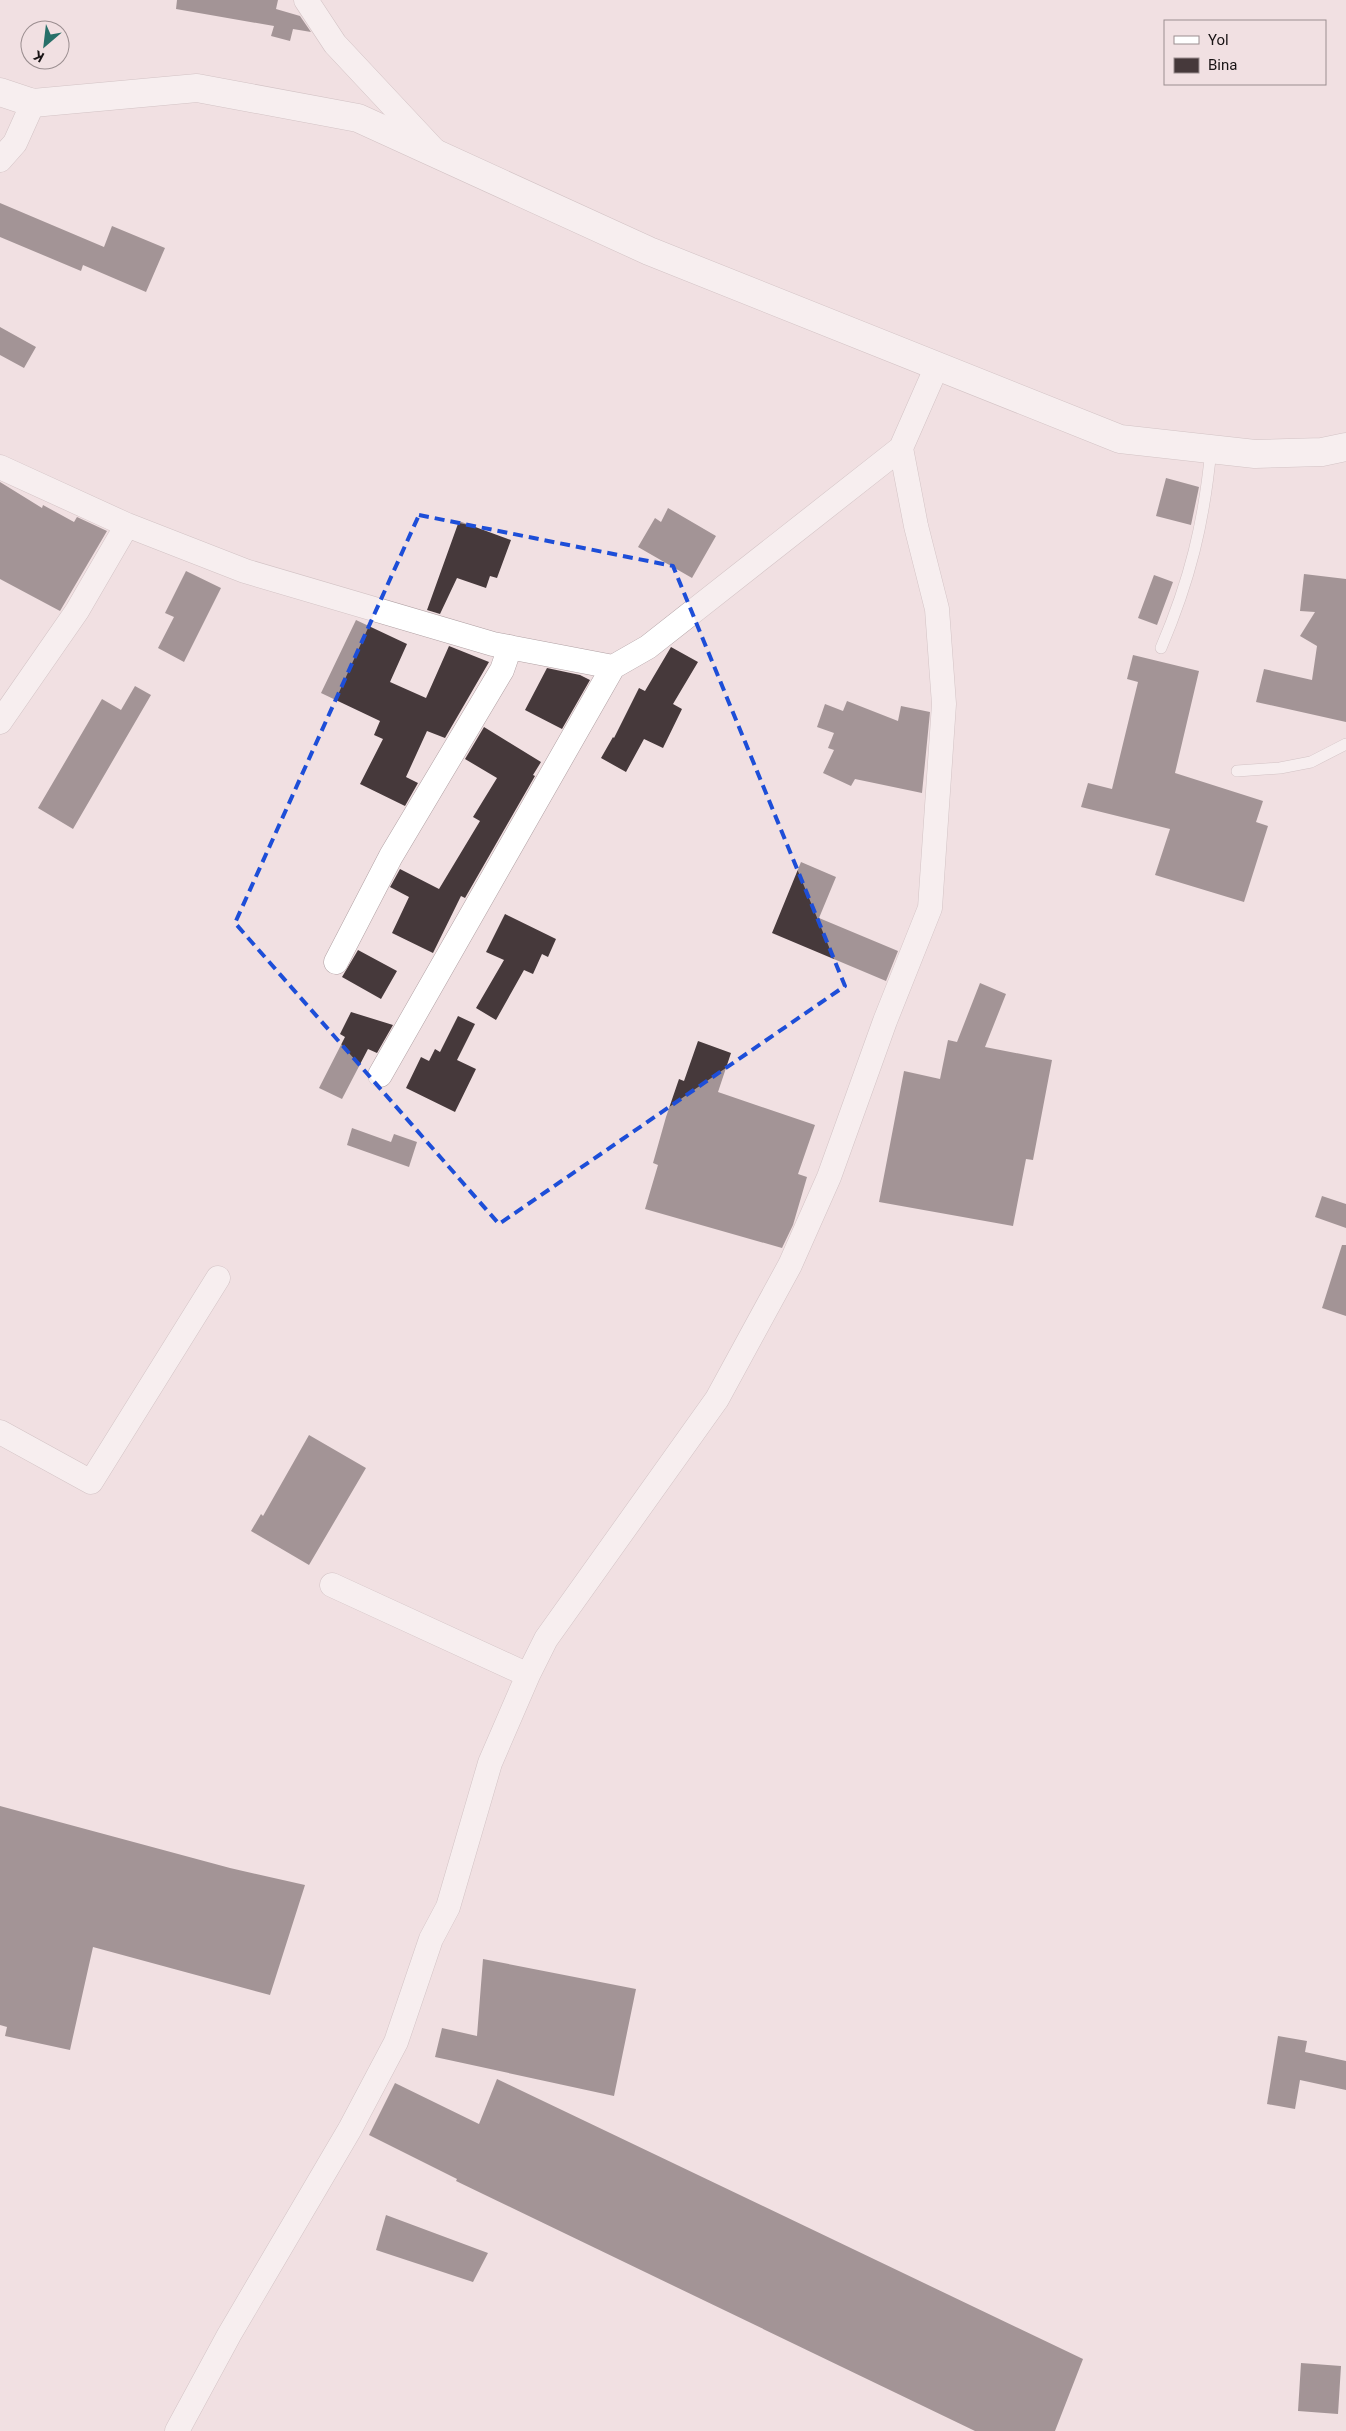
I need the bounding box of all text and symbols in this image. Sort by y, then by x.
north arrow [20,20,70,70]
legend [1164,20,1326,85]
text: Yol [1208,31,1229,49]
text: K [31,47,47,66]
text: Bina [1208,56,1237,74]

